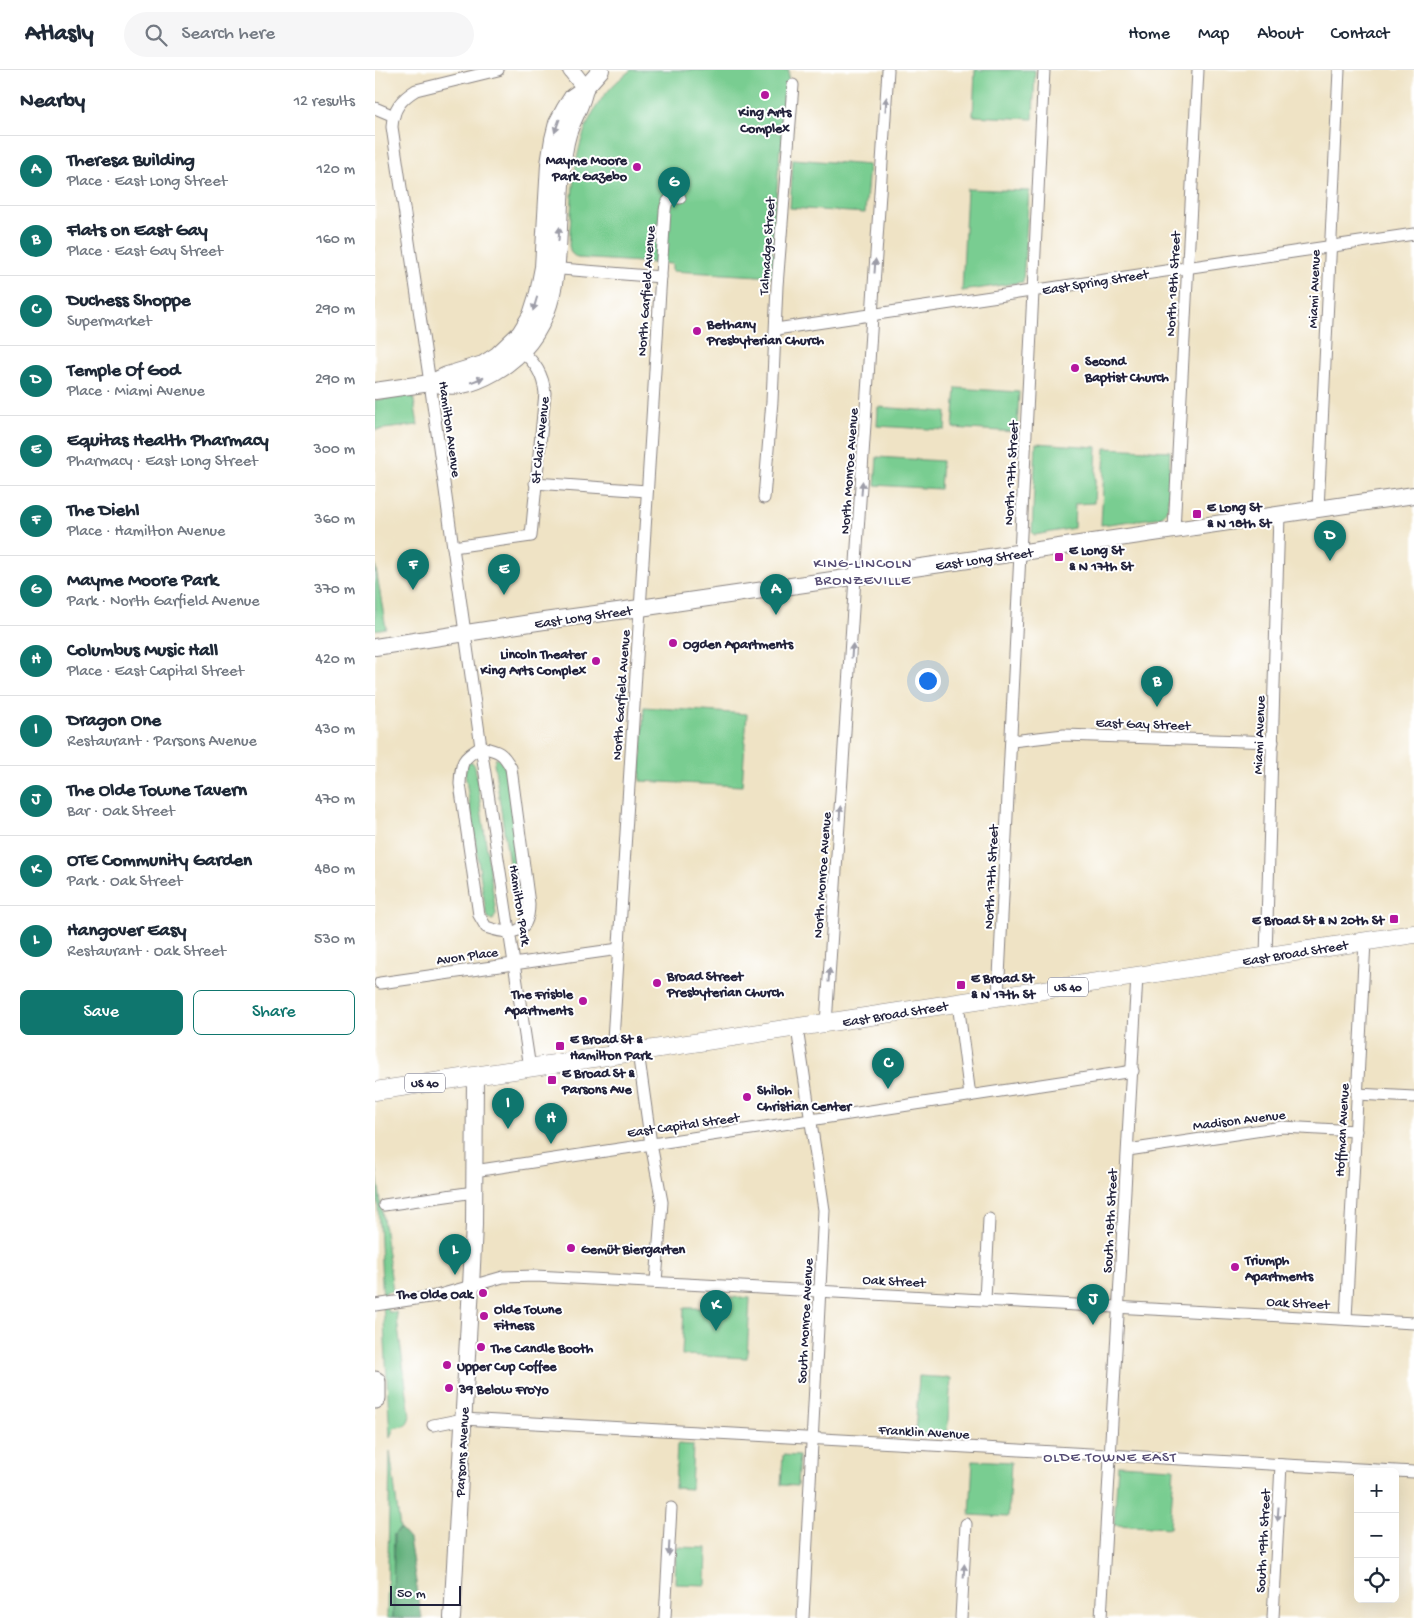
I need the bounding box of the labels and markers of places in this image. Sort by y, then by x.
marker: King Arts Complex [759,89,771,101]
place label: King Arts Complex [738,105,792,138]
place label: Mayme Moore Park Gazebo [546,153,628,186]
marker: Mayme Moore Park Gazebo [631,161,643,173]
pin: G [658,167,690,208]
place label: Bethany Presbyterian Church [706,317,824,350]
marker: Bethany Presbyterian Church [691,325,703,337]
place label: Second Baptist Church [1084,354,1169,387]
marker: Second Baptist Church [1069,362,1081,374]
place label: E Long St & N 18th St [1207,500,1273,533]
marker: E Long St & N 18th St [1191,508,1203,520]
pin: D [1314,520,1346,561]
place label: E Long St & N 17th St [1069,543,1134,576]
pin: F [397,549,429,590]
marker: E Long St & N 17th St [1053,551,1065,563]
pin: E [488,554,520,595]
pin: A [760,574,792,615]
marker: Ogden Apartments [667,637,679,649]
place label: Ogden Apartments [683,637,794,654]
place label: Lincoln Theater King Arts Complex [480,647,588,680]
marker: Lincoln Theater King Arts Complex [590,655,602,667]
pin: B [1141,666,1173,707]
place label: E Broad St & N 20th St [1252,913,1385,930]
marker: E Broad St & N 20th St [1388,913,1400,925]
place label: Broad Street Presbyterian Church [666,969,784,1002]
place label: E Broad St & N 17th St [971,971,1036,1004]
marker: Broad Street Presbyterian Church [651,977,663,989]
marker: E Broad St & N 17th St [955,979,967,991]
place label: The Frisble Apartments [504,987,574,1020]
marker: The Frisble Apartments [577,995,589,1007]
place label: E Broad St & Hamilton Park [570,1032,653,1065]
marker: E Broad St & Hamilton Park [554,1040,566,1052]
pin: C [872,1048,904,1089]
place label: E Broad St & Parsons Ave [561,1066,635,1099]
marker: E Broad St & Parsons Ave [546,1074,558,1086]
place label: Shiloh Christian Center [756,1083,853,1116]
pin: I [492,1088,524,1129]
marker: Shiloh Christian Center [741,1091,753,1103]
pin: H [535,1103,567,1144]
pin: L [439,1234,471,1275]
marker: Gemüt Biergarten [565,1242,577,1254]
place label: Gemüt Biergarten [581,1242,686,1259]
place label: Triumph Apartments [1244,1253,1314,1286]
marker: Triumph Apartments [1229,1261,1241,1273]
pin: J [1077,1284,1109,1325]
place label: The Olde Oak [396,1287,475,1304]
marker: The Olde Oak [477,1287,489,1299]
pin: K [700,1290,732,1331]
place label: Olde Towne Fitness [493,1302,562,1335]
marker: Olde Towne Fitness [478,1310,490,1322]
marker: The Candle Booth [475,1341,487,1353]
place label: The Candle Booth [490,1341,594,1358]
marker: Upper Cup Coffee [441,1359,453,1371]
place label: Upper Cup Coffee [457,1359,557,1376]
marker: 39 Below FroYo [443,1382,455,1394]
place label: 39 Below FroYo [458,1382,549,1399]

